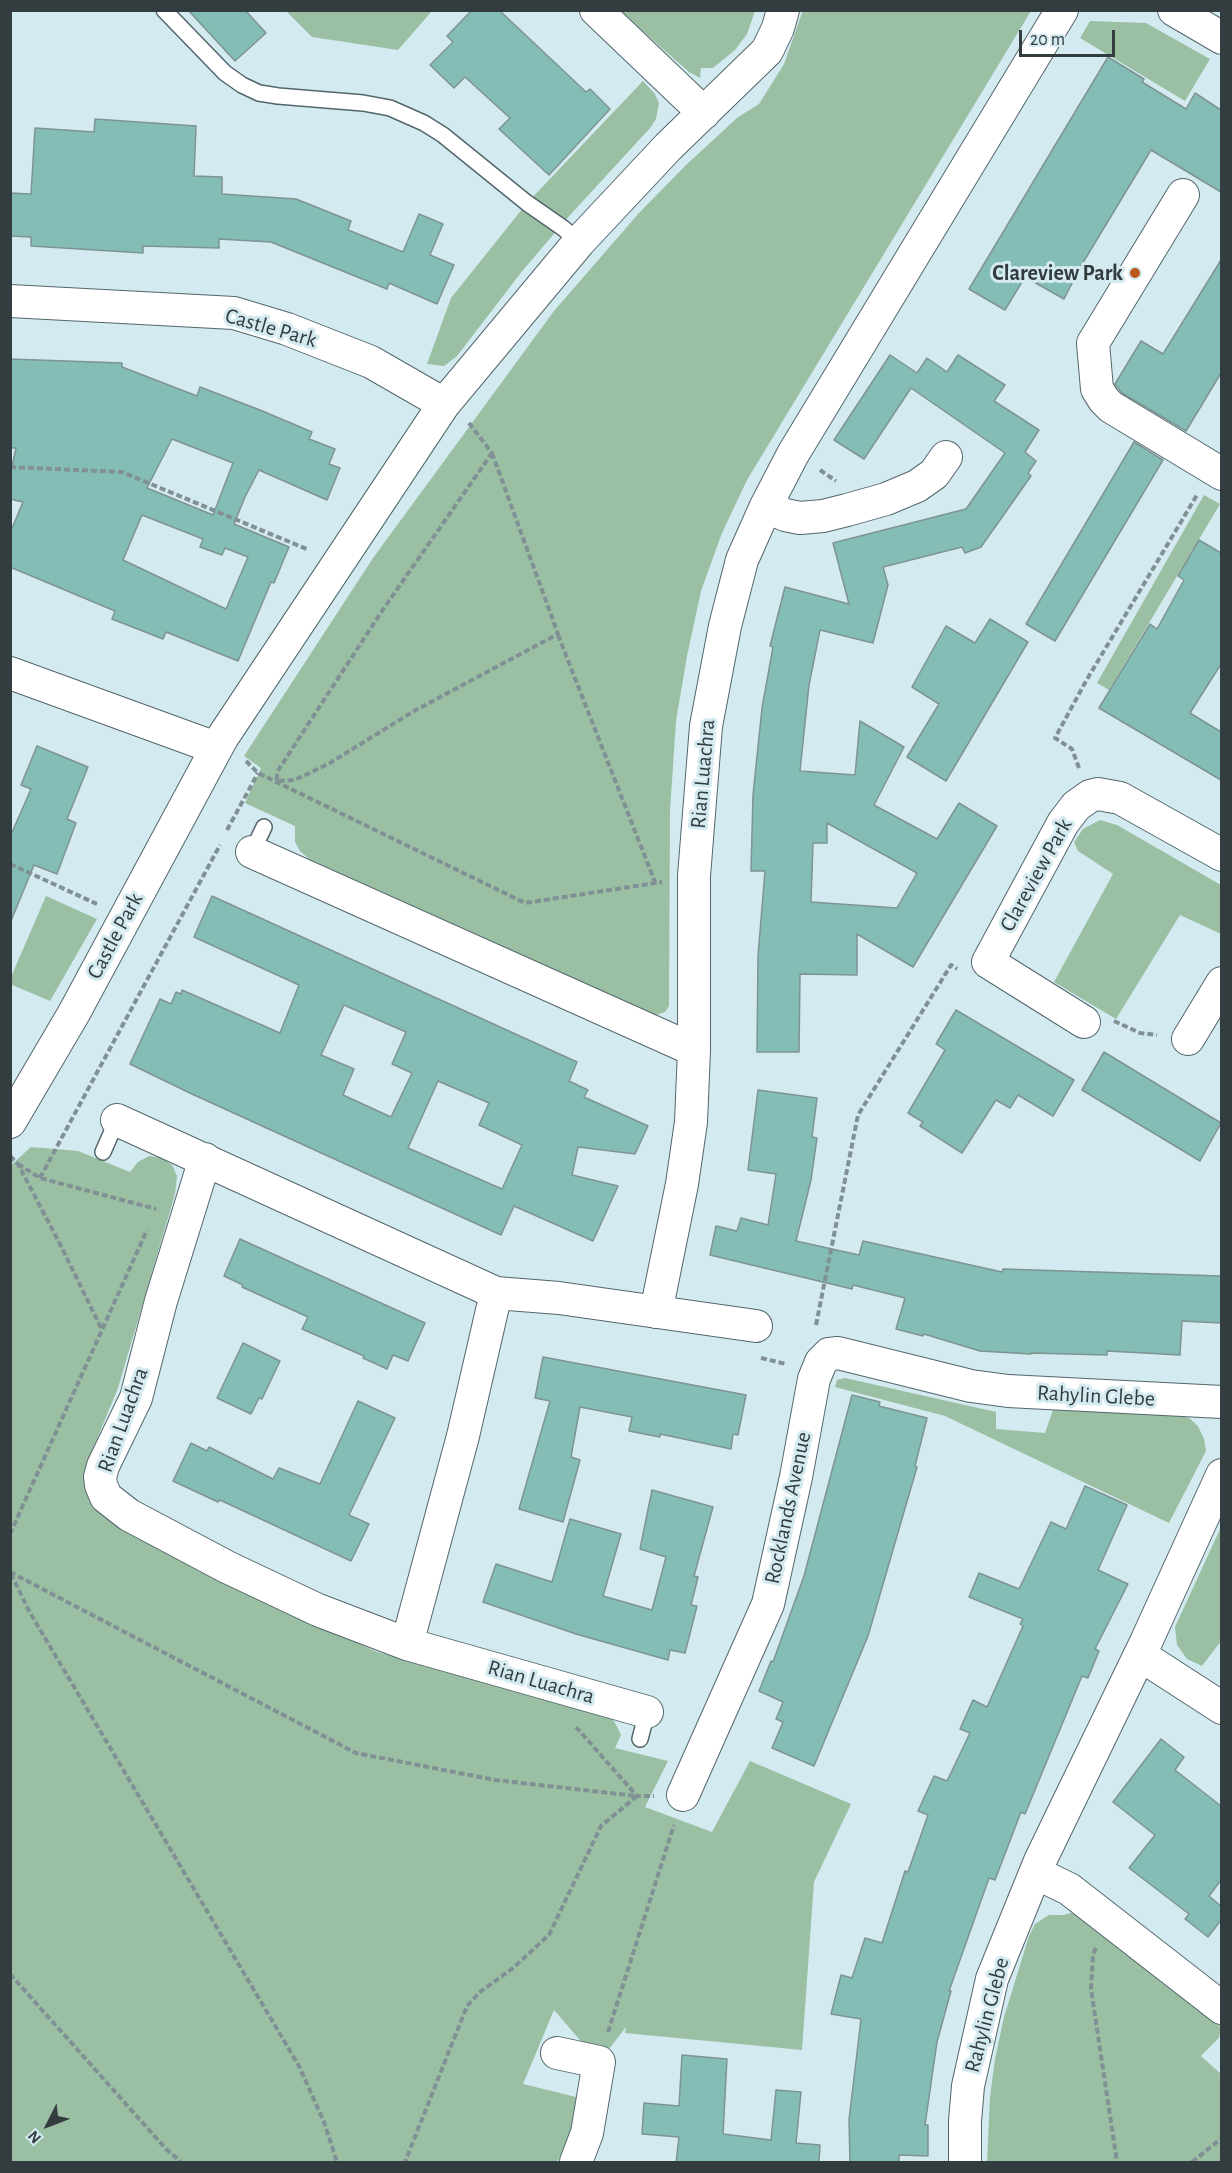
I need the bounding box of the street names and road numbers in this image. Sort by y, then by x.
street label: Castle Park [222,302,320,354]
street label: Rian Luachra [685,718,721,830]
street label: Clareview Park [994,814,1078,936]
street label: Castle Park [81,888,149,984]
street label: Rian Luachra [92,1364,154,1476]
street label: Rahylin Glebe [1036,1380,1156,1412]
street label: Rocklands Avenue [759,1430,817,1586]
street label: Rian Luachra [485,1654,597,1710]
street label: Rahylin Glebe [959,1955,1015,2075]

